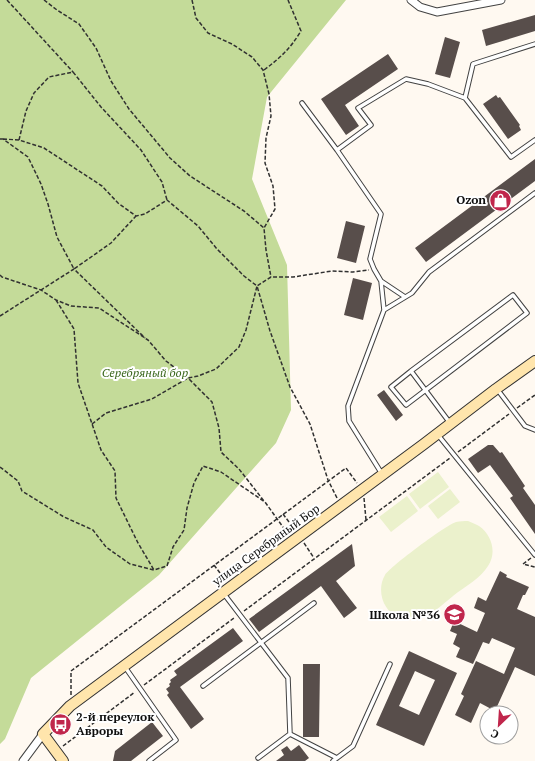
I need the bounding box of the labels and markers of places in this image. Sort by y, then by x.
shop icon: Ozon [488,187,514,213]
place label: Ozon [456,192,486,207]
school or university icon: Школа №36 [442,602,468,628]
place label: Школа №36 [369,607,440,622]
place label: 2-й переулок Авроры [76,709,155,738]
bus stop icon: 2-й переулок Авроры [48,711,74,737]

